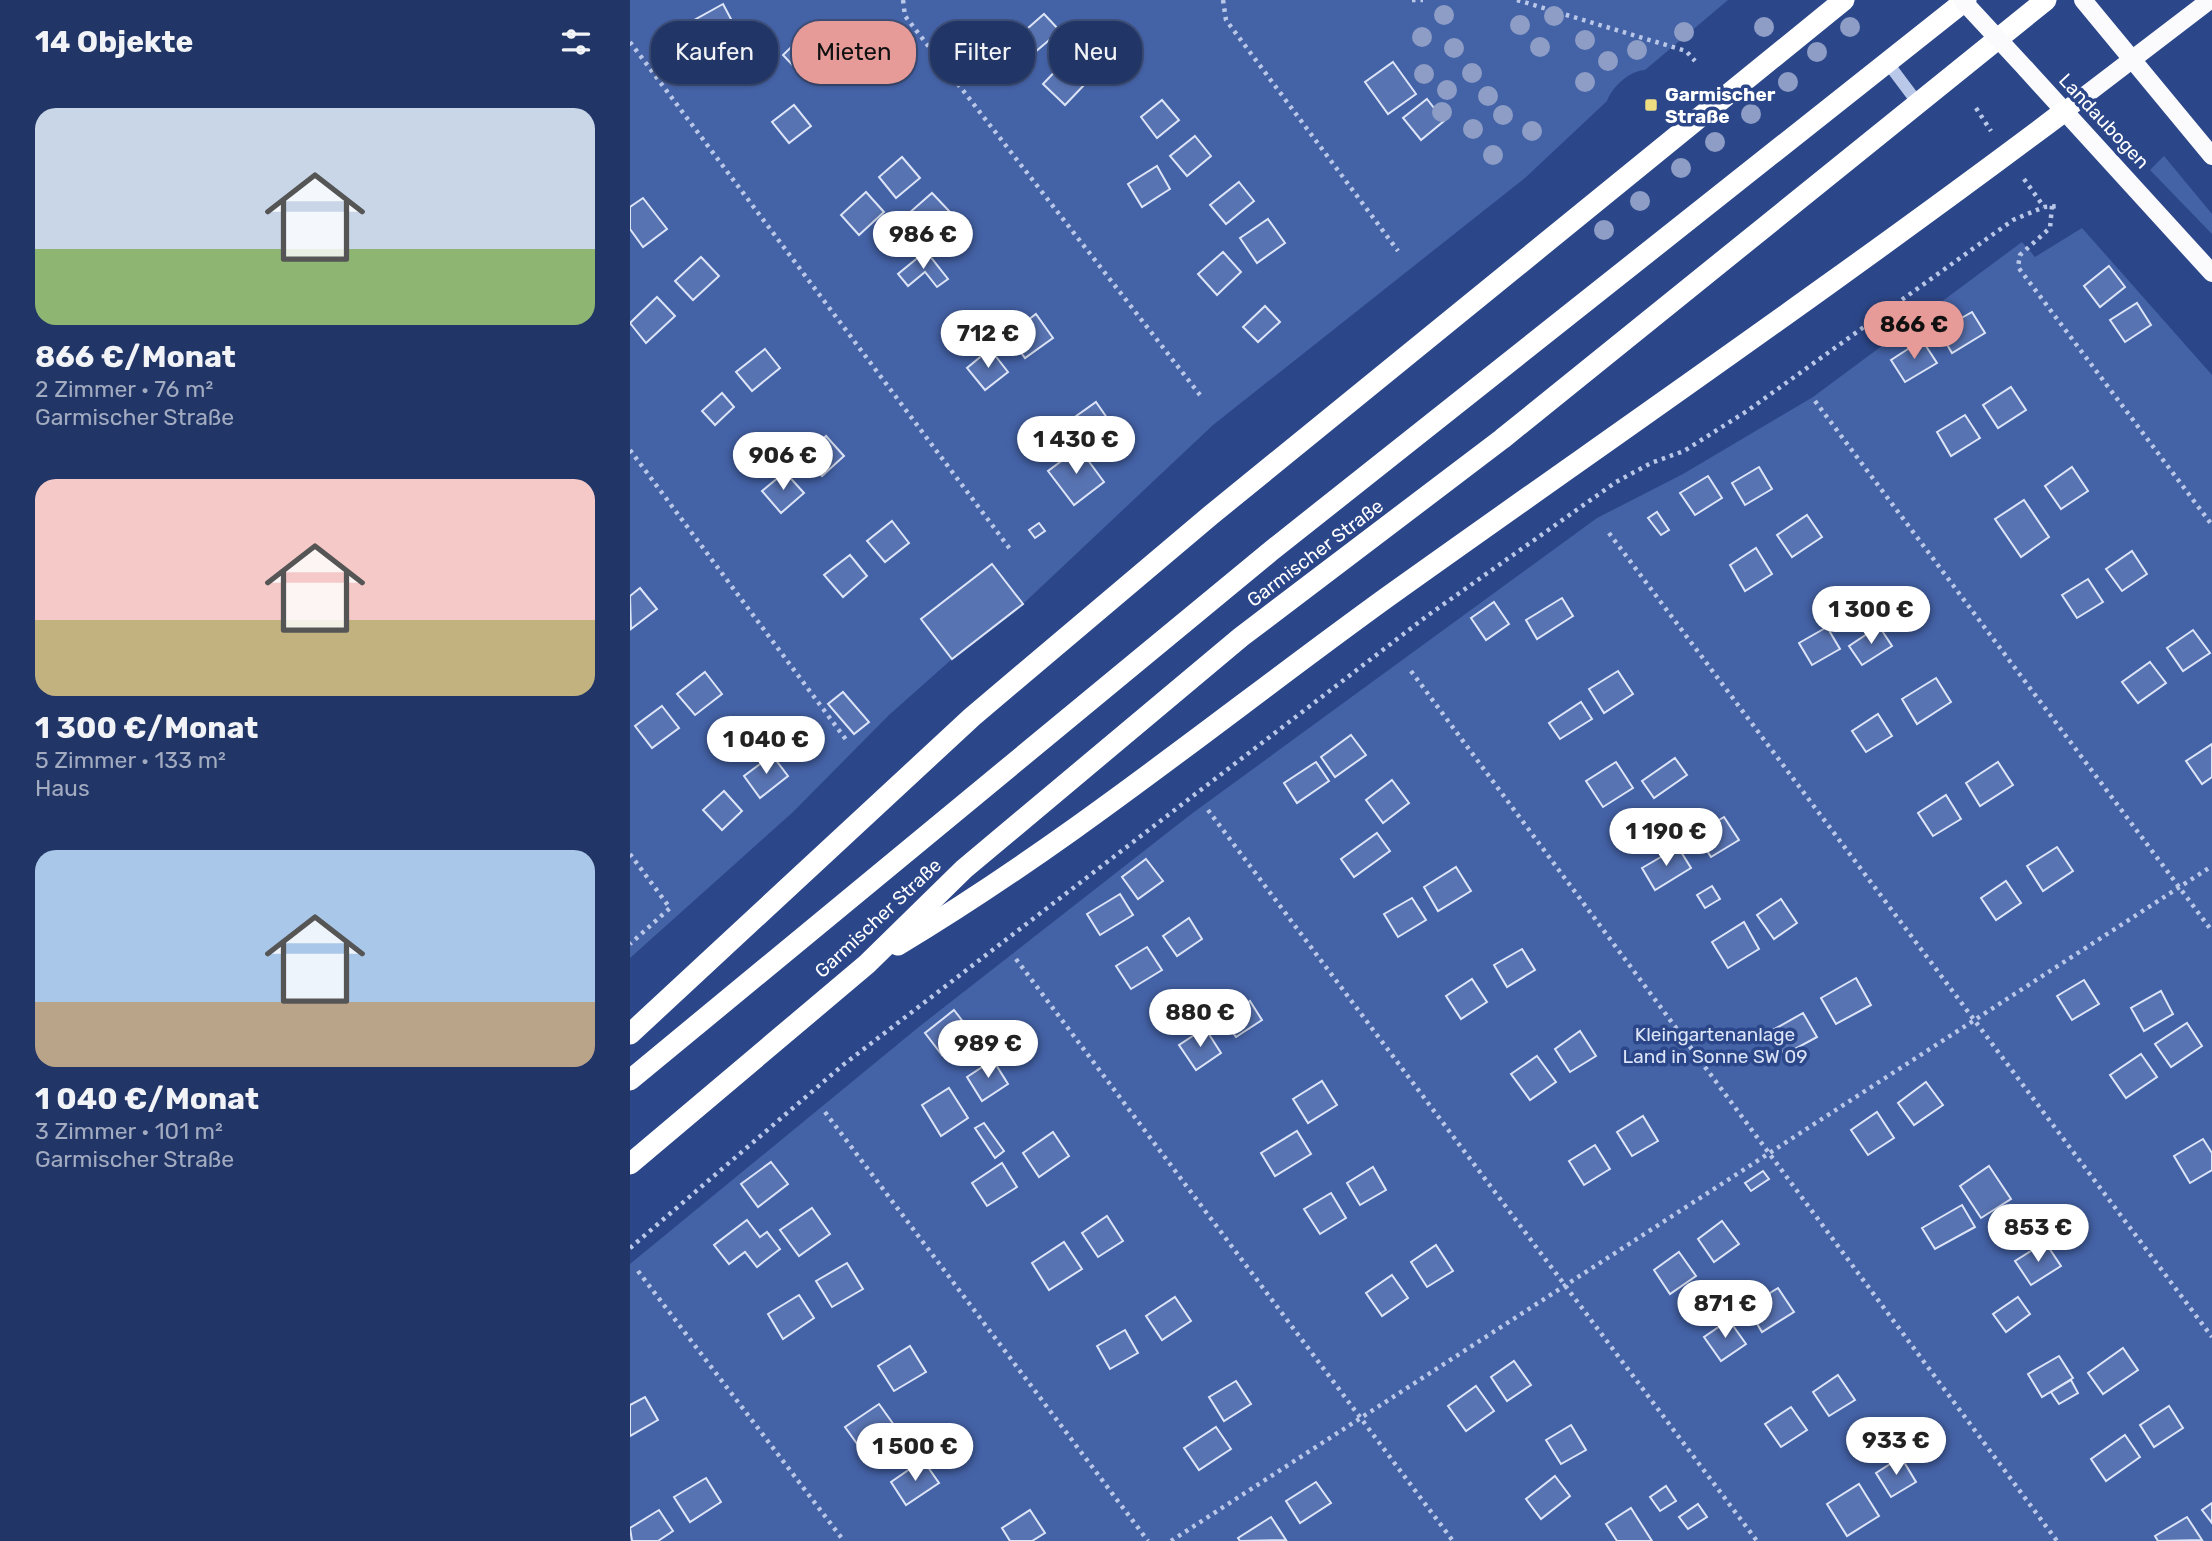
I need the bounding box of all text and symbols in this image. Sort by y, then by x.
chip: Kaufen [651,21,778,84]
chip: Mieten [792,21,916,84]
chip: Filter [930,21,1035,84]
chip: Neu [1049,21,1142,84]
icon: filters [557,23,595,61]
text: 14 Objekte [35,24,193,60]
street label: Landaubogen [2054,69,2154,173]
place label: Garmischer Straße [1665,83,1776,128]
marker: Garmischer Straße [1643,97,1659,113]
icon: home [252,154,378,280]
pin: 986 € [874,212,972,271]
text: 986 € [889,220,957,248]
pin: 866 € [1865,302,1963,361]
pin: 712 € [939,310,1037,370]
text: 866 € [1880,310,1948,338]
text: 712 € [957,319,1019,347]
text: 866 €/Monat [35,339,236,375]
text: 2 Zimmer · 76 m² [35,375,213,403]
text: Garmischer Straße [35,403,234,431]
pin: 1 430 € [1011,416,1141,476]
text: 1 430 € [1033,425,1119,453]
pin: 906 € [734,433,832,492]
text: 906 € [749,441,817,469]
street label: Garmischer Straße [1242,494,1388,612]
icon: home [252,525,378,651]
pin: 1 300 € [1806,586,1936,646]
text: 1 300 € [1828,595,1914,623]
text: 1 300 €/Monat [35,710,258,746]
pin: 1 040 € [701,716,831,776]
text: 1 040 € [723,725,809,753]
text: 5 Zimmer · 133 m² [35,746,226,774]
text: Haus [35,774,90,802]
pin: 1 190 € [1601,808,1731,868]
text: 1 190 € [1625,817,1707,845]
street label: Garmischer Straße [810,853,946,983]
icon: home [252,896,378,1022]
pin: 880 € [1151,990,1249,1049]
text: 880 € [1165,998,1235,1026]
pin: 989 € [939,1020,1037,1080]
park label: Kleingartenanlage Land in Sonne SW 09 [1623,1023,1807,1068]
text: 989 € [954,1029,1022,1057]
text: 1 040 €/Monat [35,1081,259,1117]
text: 3 Zimmer · 101 m² [35,1117,223,1145]
text: Garmischer Straße [35,1145,234,1173]
pin: 853 € [1989,1204,2087,1264]
text: 853 € [2004,1213,2072,1241]
pin: 871 € [1676,1280,1774,1340]
text: 871 € [1693,1289,1757,1317]
pin: 933 € [1847,1418,1945,1477]
pin: 1 500 € [850,1424,980,1483]
text: 933 € [1862,1426,1930,1454]
text: 1 500 € [872,1432,958,1460]

